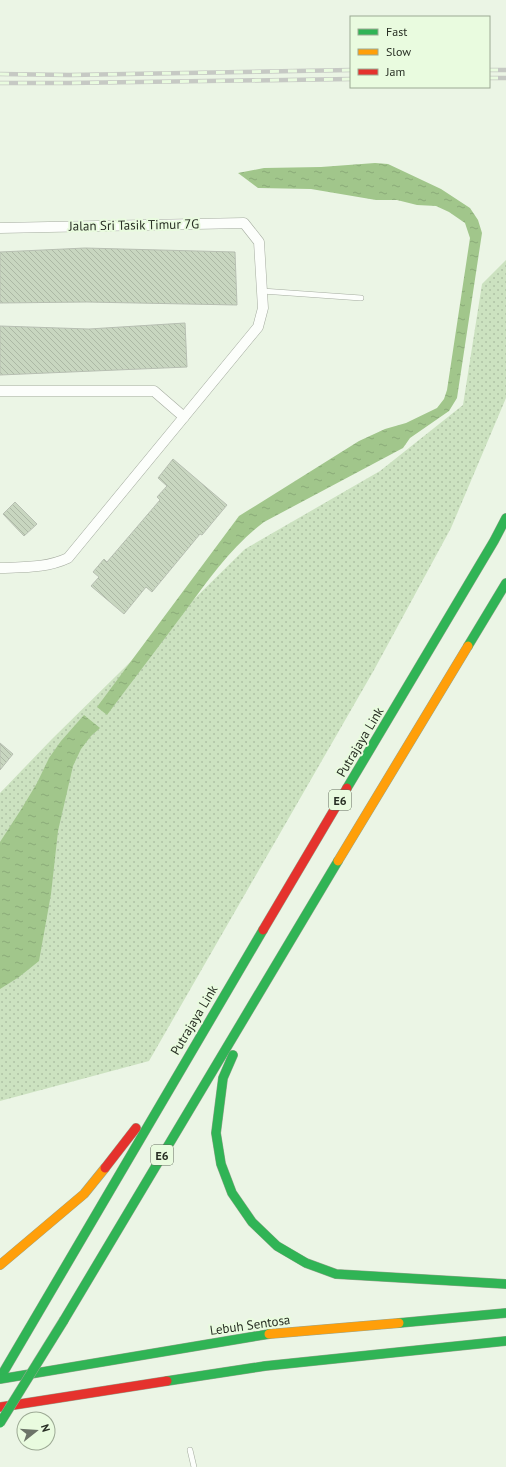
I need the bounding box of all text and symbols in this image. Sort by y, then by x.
legend [350,16,490,88]
text: Fast [386,24,407,39]
text: Slow [386,44,411,59]
text: Jam [385,64,405,79]
street label: Jalan Sri Tasik Timur 7G [68,215,199,235]
street label: Putrajaya Link [332,703,388,780]
road number: E6 [329,790,351,810]
street label: Putrajaya Link [166,981,222,1058]
road number: E6 [151,1145,173,1165]
street label: Lebuh Sentosa [209,1311,291,1339]
north arrow [16,1411,56,1451]
text: N [38,1423,53,1434]

